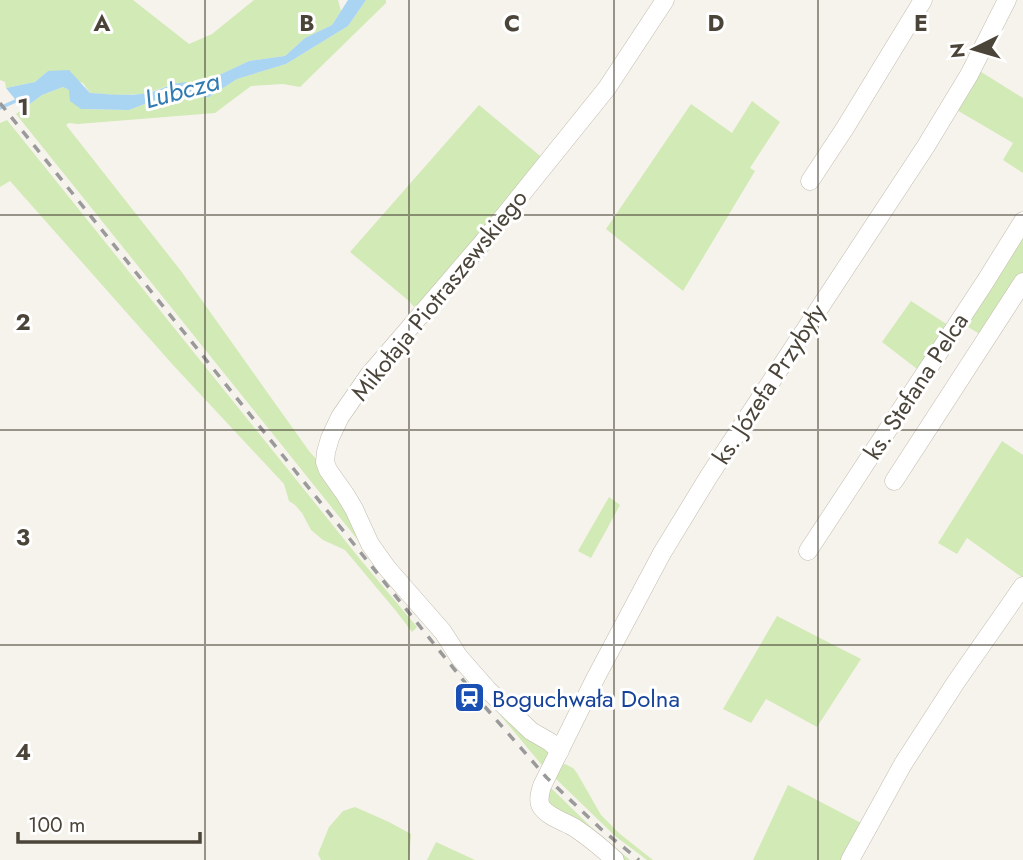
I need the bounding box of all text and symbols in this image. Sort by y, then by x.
text: A [93,6,111,40]
text: B [299,6,315,40]
text: C [504,6,520,40]
text: D [708,6,725,40]
text: E [914,6,928,40]
north arrow [939,14,1009,84]
text: N [943,42,972,59]
water label: Lubcza [140,62,224,118]
text: 1 [17,90,29,124]
street label: Mikołaja Piotraszewskiego [343,182,535,408]
street label: ks. Józefa Przybyły [704,296,834,471]
text: 2 [15,305,31,339]
street label: ks. Stefana Pelca [855,306,977,466]
text: 3 [16,520,30,554]
station icon: Boguchwała Dolna [452,681,486,715]
place label: Boguchwała Dolna [492,681,680,716]
text: 4 [15,735,31,769]
scale bar [18,800,200,844]
text: 100 m [28,810,85,840]

